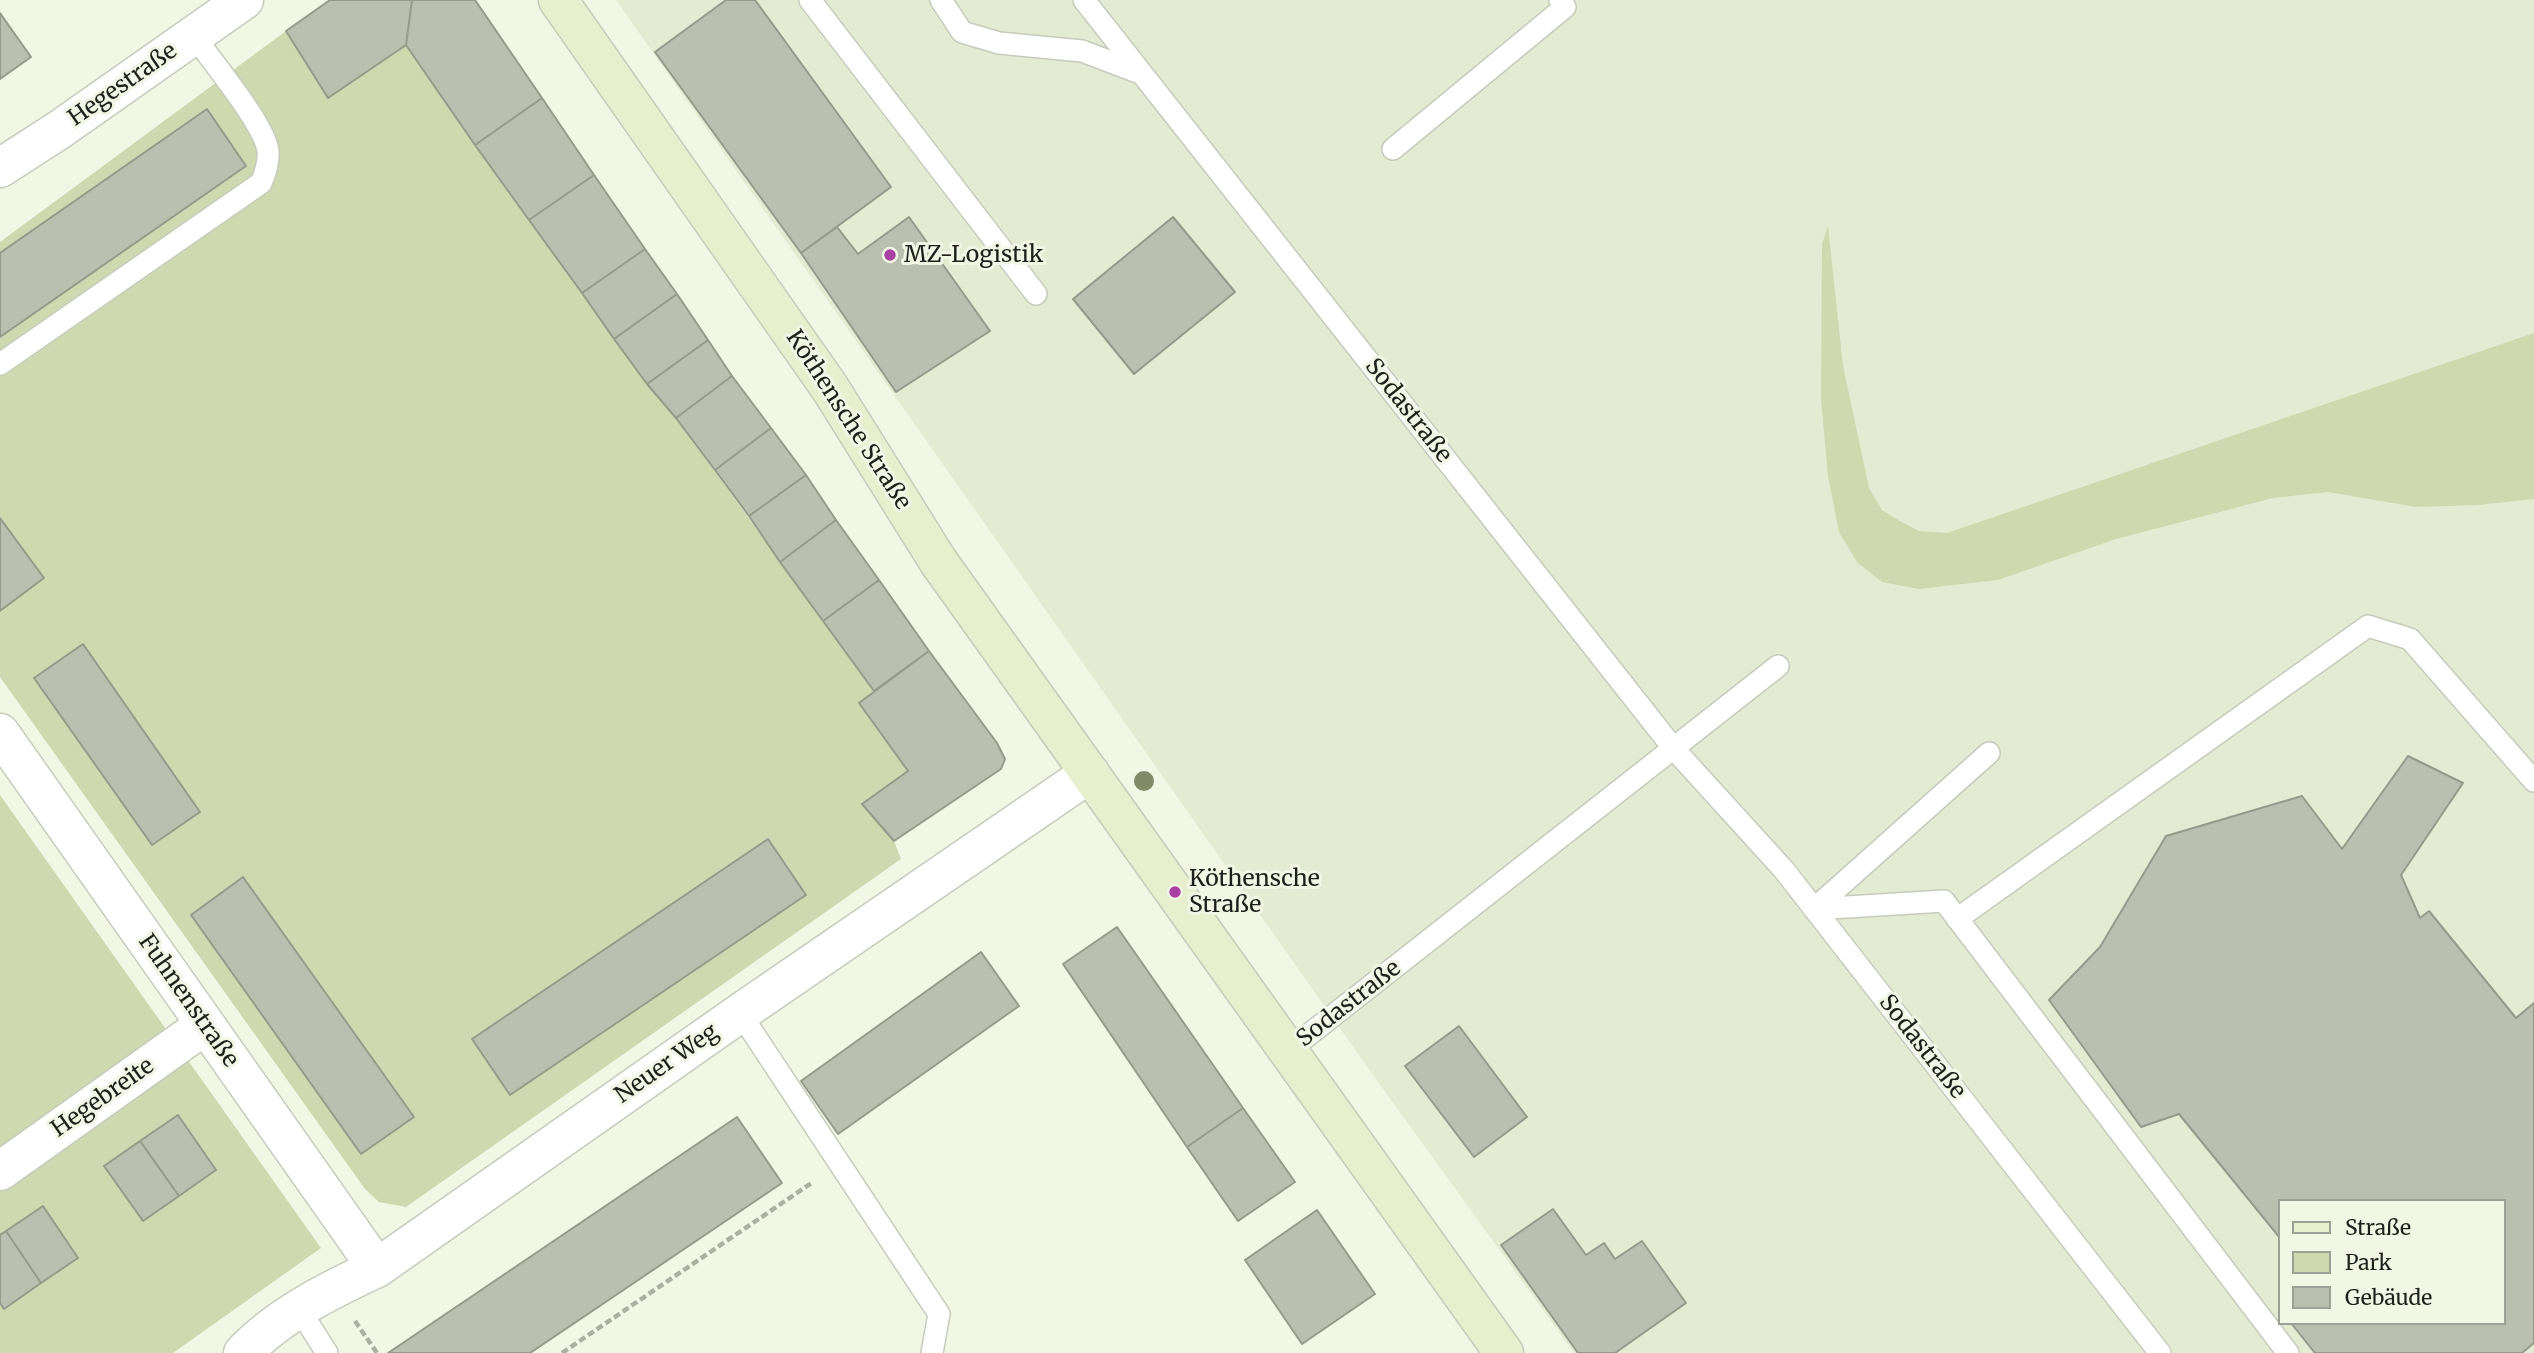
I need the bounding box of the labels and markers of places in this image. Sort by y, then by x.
place label: MZ-Logistik [904,241,1043,269]
marker: MZ-Logistik [882,247,898,263]
place label: Köthensche Straße [1189,865,1320,919]
marker: Köthensche Straße [1167,884,1183,900]

